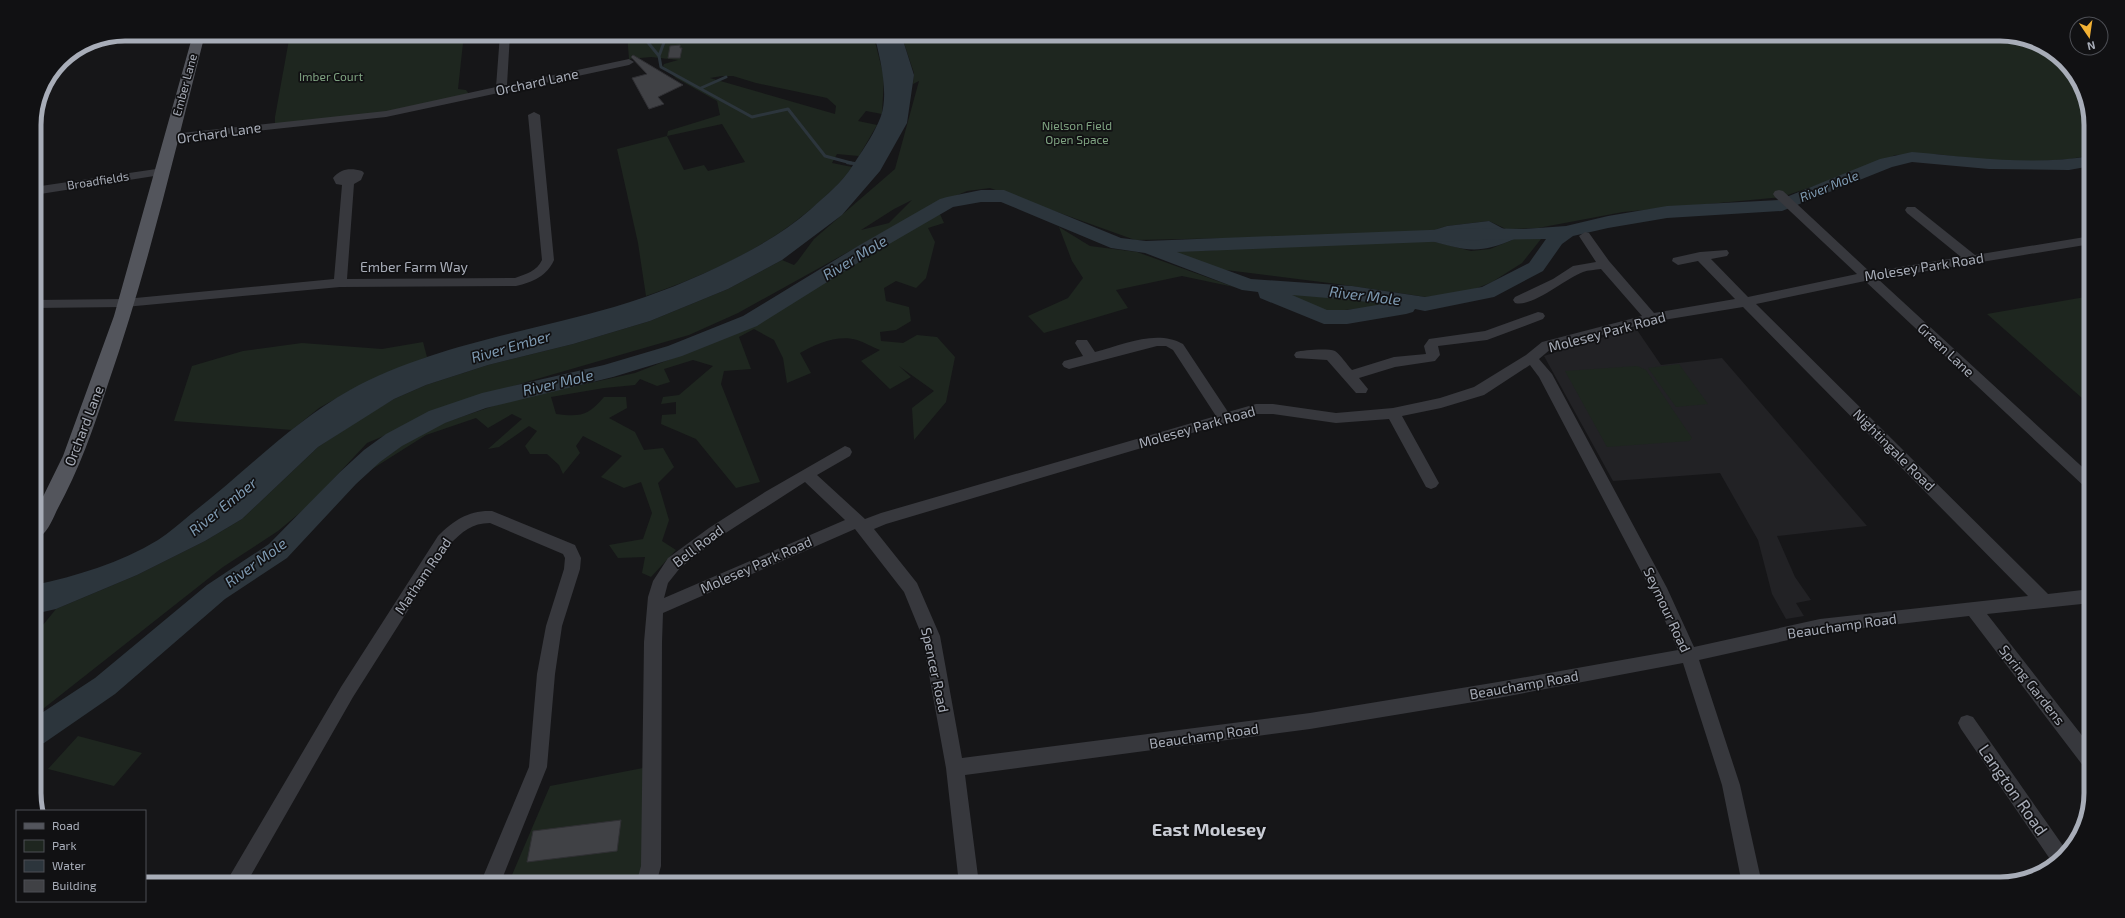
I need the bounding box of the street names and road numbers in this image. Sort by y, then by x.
street label: Ember Lane [169,52,199,117]
street label: Orchard Lane [494,64,580,99]
street label: Orchard Lane [176,118,262,147]
street label: Broadfields [66,168,130,192]
street label: Molesey Park Road [1863,249,1985,284]
street label: Ember Farm Way [360,258,469,275]
street label: Molesey Park Road [1546,308,1667,355]
street label: Green Lane [1915,319,1978,380]
street label: Orchard Lane [60,383,107,468]
street label: Molesey Park Road [1137,402,1257,451]
street label: Nightingale Road [1850,405,1939,494]
street label: Bell Road [669,521,727,570]
street label: Molesey Park Road [697,532,814,597]
street label: Matham Road [391,534,454,617]
street label: Seymour Road [1640,565,1695,655]
street label: Beauchamp Road [1786,609,1898,642]
street label: Spencer Road [918,626,953,714]
street label: Spring Gardens [1996,641,2069,728]
street label: Beauchamp Road [1468,667,1580,702]
street label: Beauchamp Road [1148,719,1260,752]
street label: Langton Road [1974,740,2053,839]

